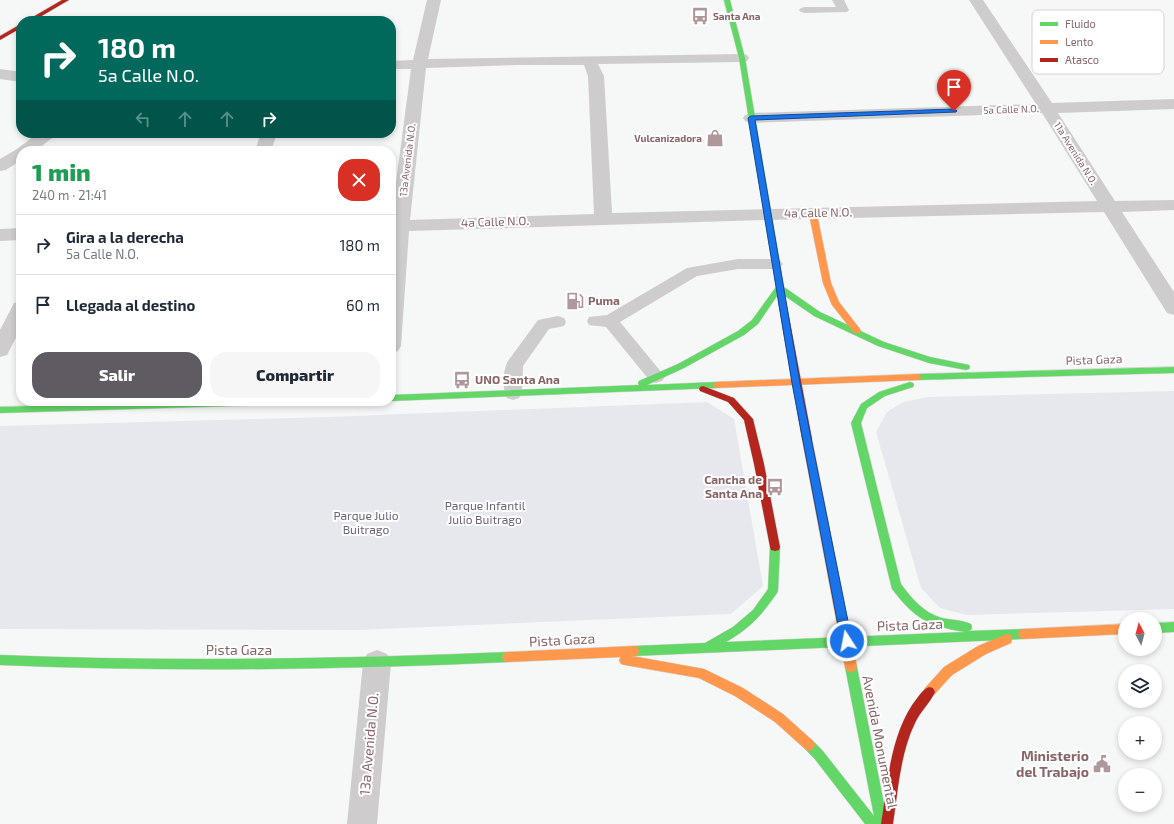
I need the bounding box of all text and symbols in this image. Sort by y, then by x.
bus stop icon: Santa Ana [690,6,710,26]
place label: Santa Ana [713,10,761,22]
legend [1032,10,1164,74]
text: Fluido [1065,17,1096,30]
text: 180 m [98,30,176,64]
icon: right [32,32,84,84]
text: Lento [1065,35,1093,48]
text: Atasco [1065,53,1099,66]
text: 5a Calle N.O. [98,64,199,86]
pin [937,70,971,111]
icon: arrive [943,76,965,98]
street label: 5a Calle N.O. [983,102,1039,116]
icon: left [132,108,154,130]
icon: ahead [174,108,196,130]
icon: ahead [216,108,238,130]
icon: right [258,108,280,130]
street label: 11a Avenida N.O. [1052,119,1100,187]
street label: 13a Avenida N.O. [397,123,417,197]
shop icon: Vulcanizadora [705,128,725,148]
place label: Vulcanizadora [634,132,702,144]
text: 1 min [32,157,91,186]
button: close [338,159,380,201]
text: 240 m · 21:41 [32,187,107,203]
street label: 4a Calle N.O. [784,204,852,220]
street label: 4a Calle N.O. [461,213,529,229]
text: Gira a la derecha [66,228,184,246]
icon: right [32,234,54,256]
text: 180 m [339,236,380,254]
text: 5a Calle N.O. [66,246,139,262]
fuel station icon: Puma [565,291,585,311]
place label: Puma [588,293,620,307]
icon: arrive [32,294,54,316]
text: Llegada al destino [66,296,195,314]
text: 60 m [346,296,380,314]
street label: Pista Gaza [1065,351,1123,367]
button: Salir [32,352,202,398]
button: Compartir [210,352,380,398]
bus stop icon: UNO Santa Ana [452,370,472,390]
place label: UNO Santa Ana [475,372,560,386]
place label: Cancha de Santa Ana [704,472,762,500]
bus stop icon: Cancha de Santa Ana [765,477,785,497]
park label: Parque Infantil Julio Buitrago [445,498,526,526]
park label: Parque Julio Buitrago [333,508,399,536]
north arrow [1118,612,1162,656]
map controls [1118,612,1162,812]
street label: Pista Gaza [877,615,943,634]
position arrow [826,620,868,662]
street label: Pista Gaza [528,629,596,650]
street label: Pista Gaza [206,641,272,658]
button: layers [1118,664,1162,708]
street label: Avenida Monumental [859,674,902,811]
street label: 13a Avenida N.O. [356,692,381,796]
button: + [1118,716,1162,760]
place label: Ministerio del Trabajo [1016,747,1089,780]
public building icon: Ministerio del Trabajo [1092,754,1112,774]
button: − [1118,768,1162,812]

